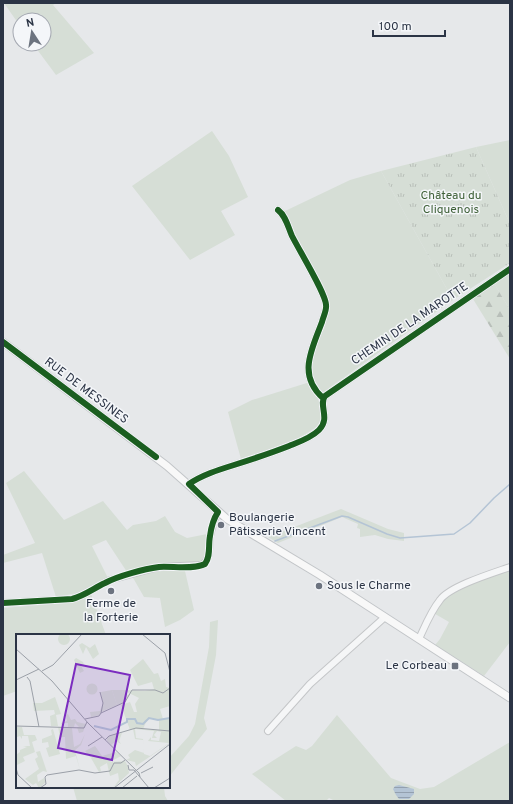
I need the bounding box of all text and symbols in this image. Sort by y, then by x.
north arrow [12,12,52,52]
scale bar [373,12,445,38]
text: N [25,16,35,31]
text: 100 m [379,19,412,35]
park label: Château du Cliquenois [420,188,482,218]
street label: CHEMIN DE LA MAROTTE [348,279,472,369]
street label: RUE DE MESSINES [41,354,131,428]
place label: Boulangerie Pâtisserie Vincent [229,510,326,540]
marker: Boulangerie Pâtisserie Vincent [216,520,226,530]
place label: Sous le Charme [327,578,411,594]
marker: Sous le Charme [314,581,324,591]
marker: Ferme de la Forterie [106,586,116,596]
place label: Ferme de la Forterie [84,596,138,626]
inset map [16,634,170,788]
place label: Le Corbeau [386,658,447,674]
marker: Le Corbeau [450,661,460,671]

